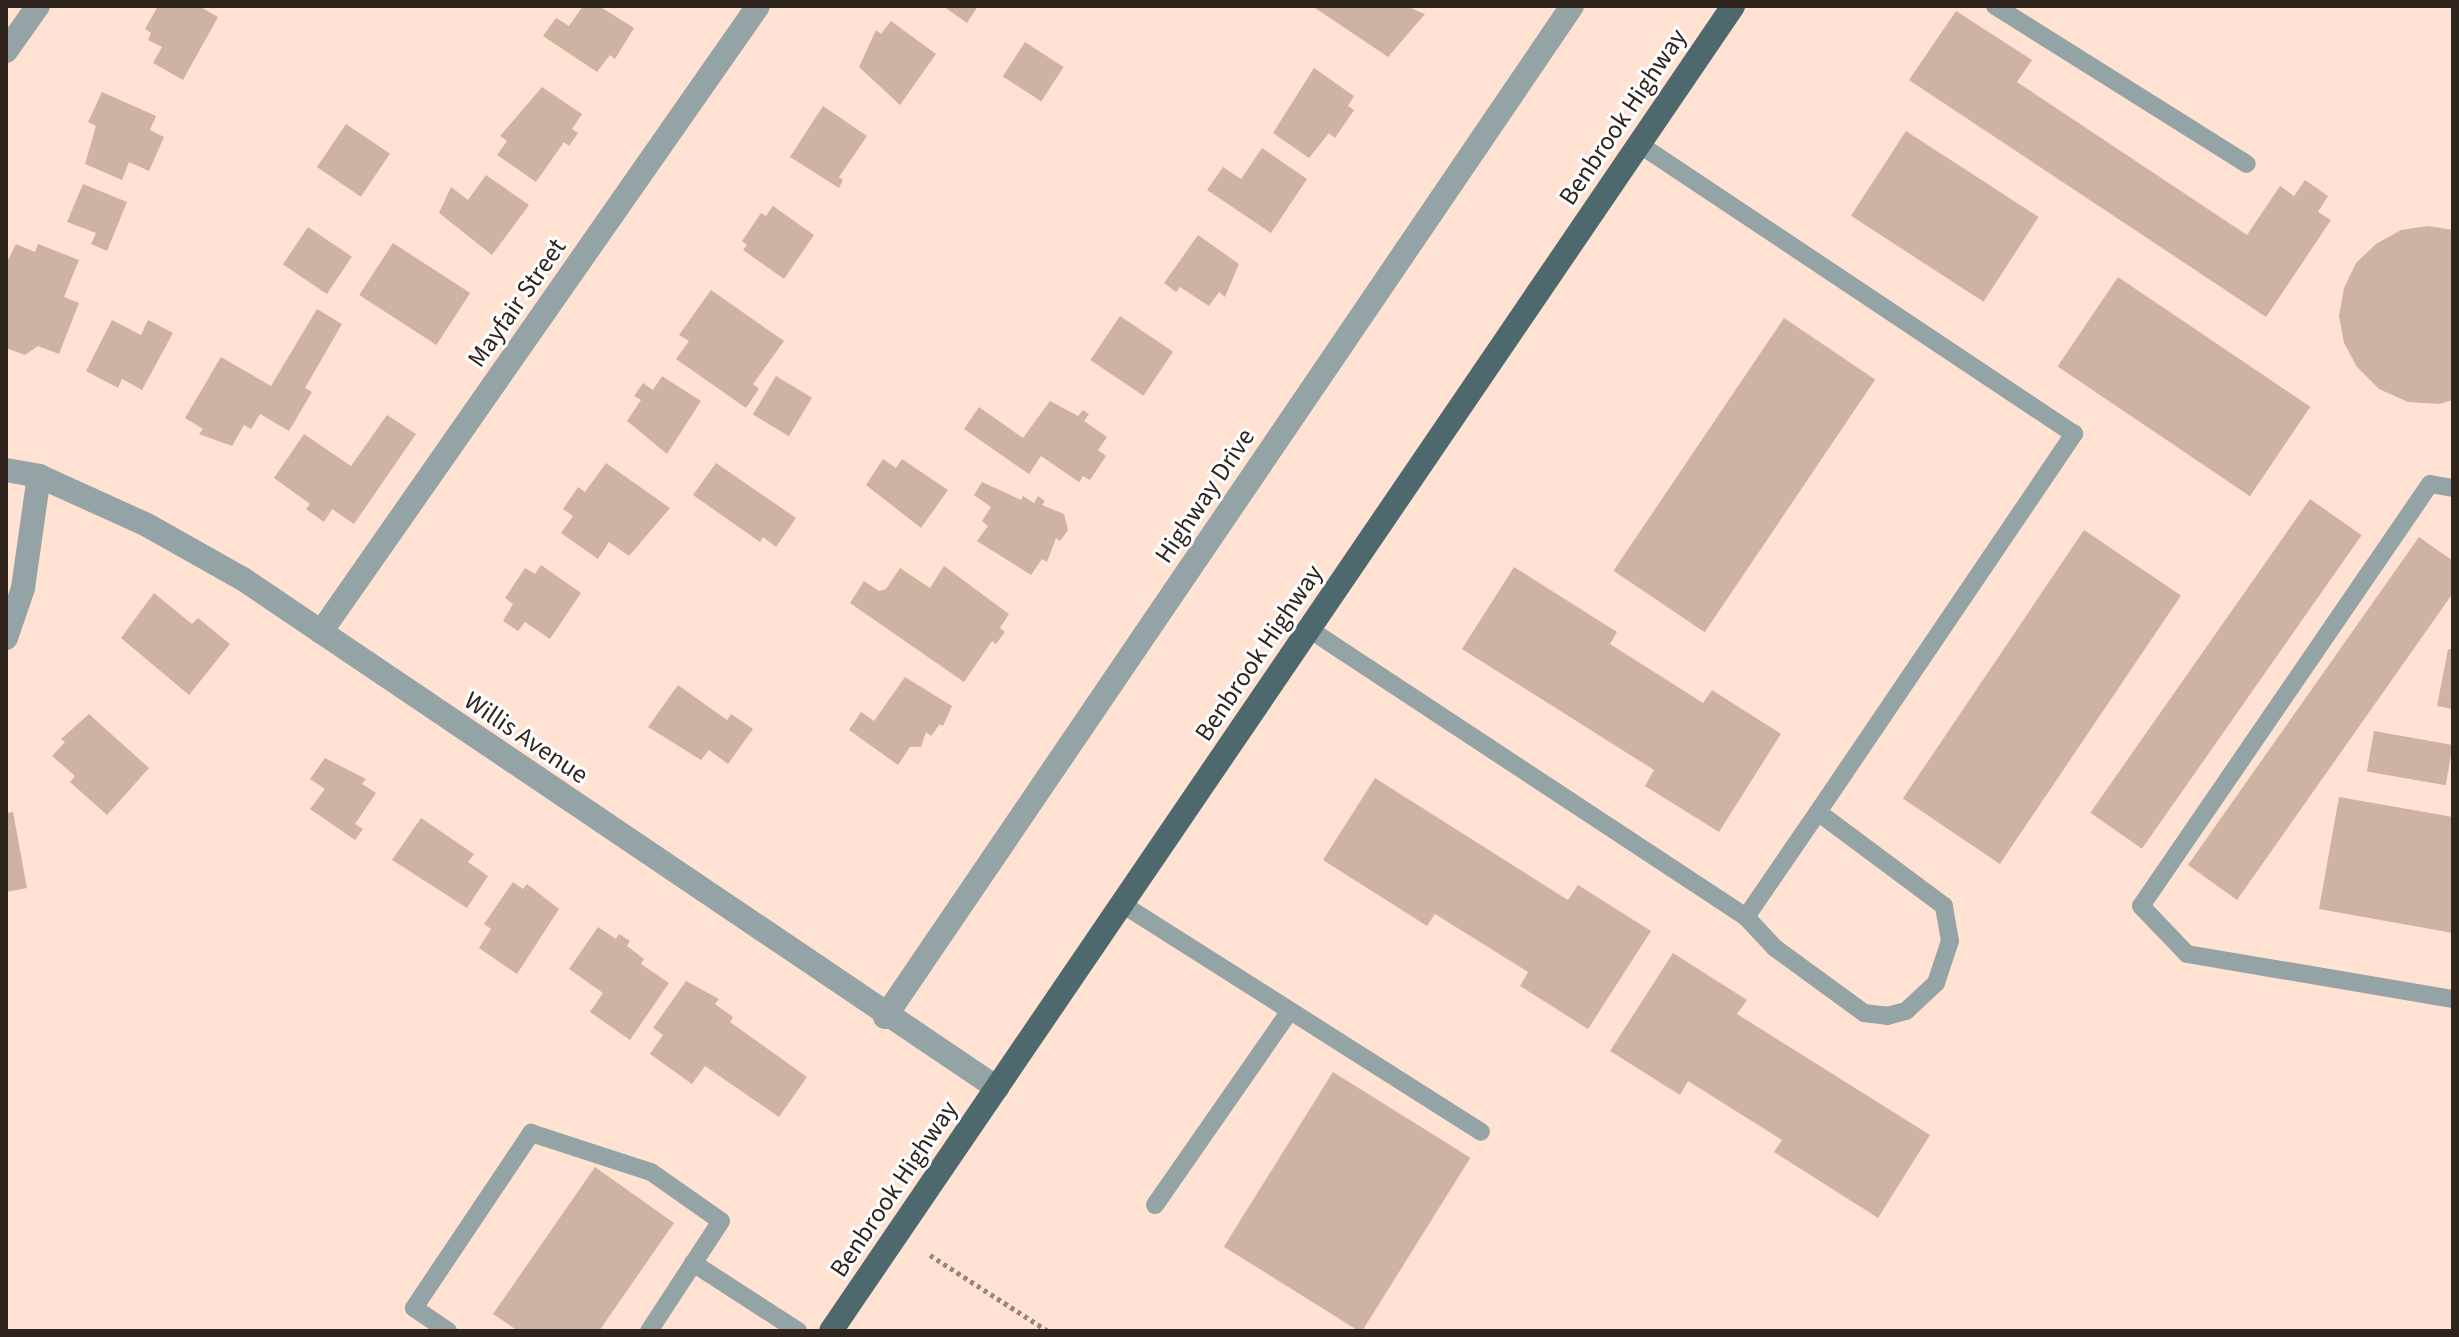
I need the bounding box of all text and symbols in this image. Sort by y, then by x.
street label: Benbrook Highway [1552,23,1694,211]
street label: Mayfair Street [461,233,573,373]
street label: Highway Drive [1148,423,1262,569]
street label: Benbrook Highway [1188,559,1330,747]
street label: Willis Avenue [458,685,594,791]
street label: Benbrook Highway [823,1095,965,1283]

